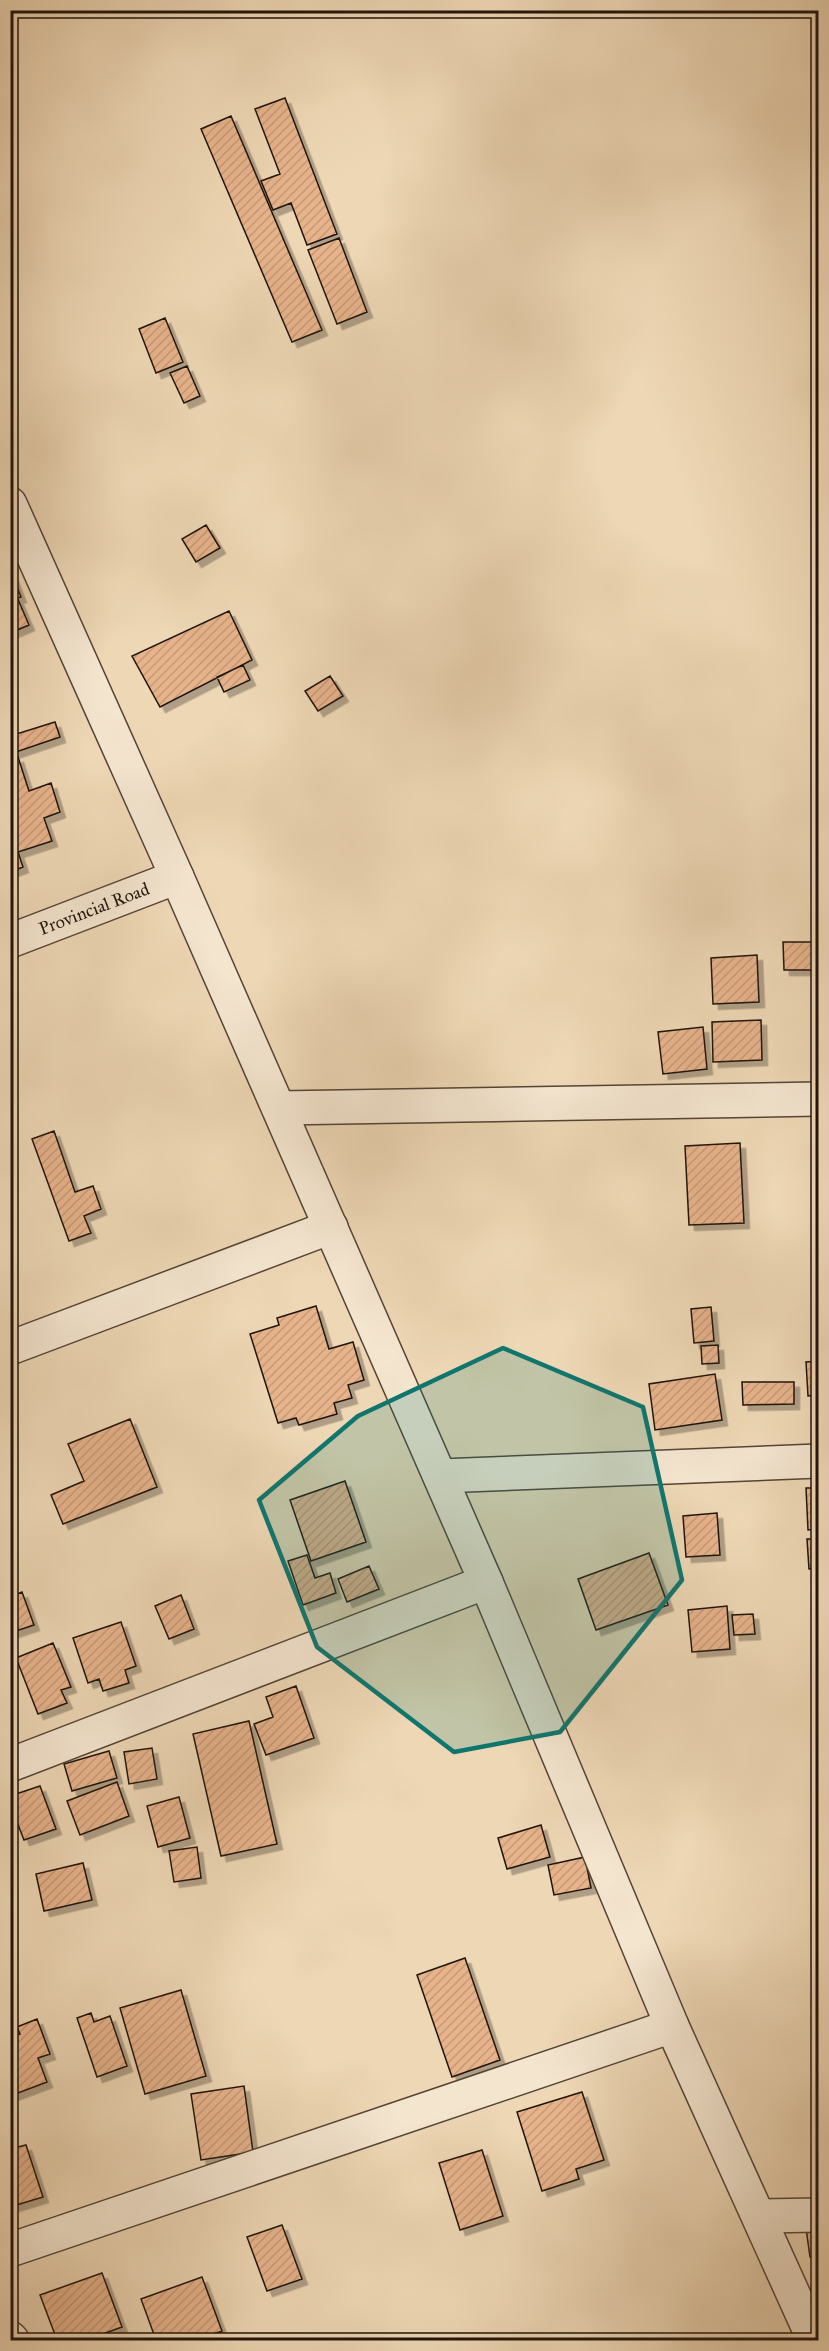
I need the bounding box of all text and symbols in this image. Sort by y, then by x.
street label: Provincial Road [36,878,152,940]

